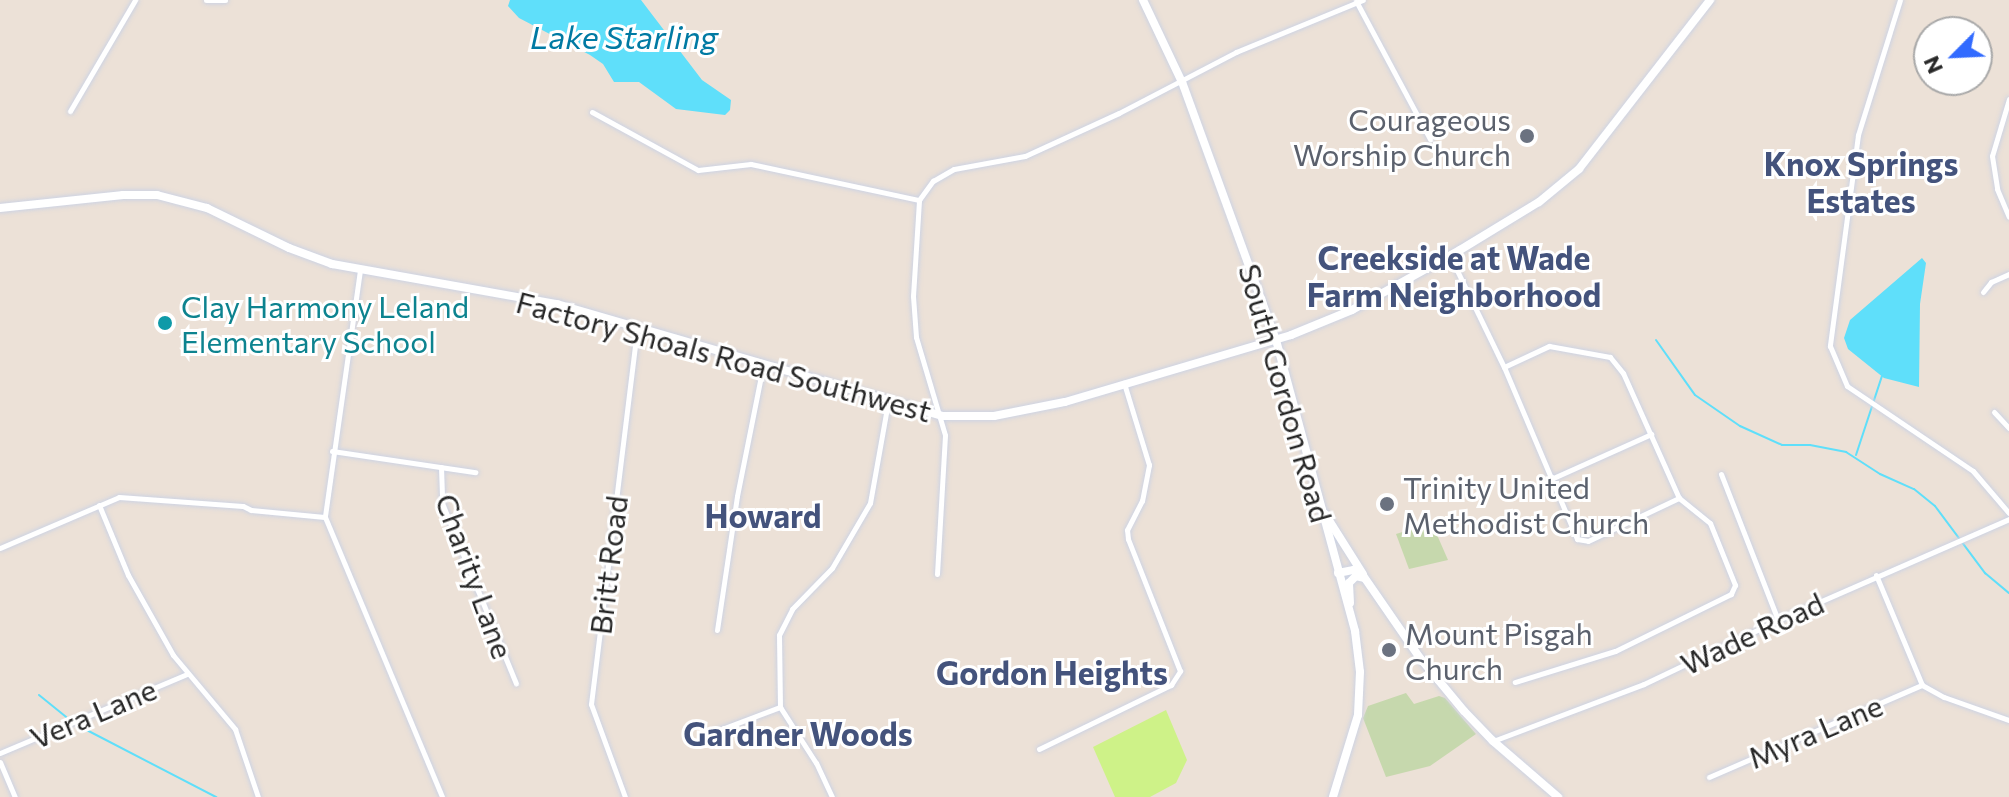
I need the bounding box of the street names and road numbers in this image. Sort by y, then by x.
street label: South Gordon Road [1232,260,1340,526]
street label: Factory Shoals Road Southwest [513,283,935,429]
street label: Charity Lane [429,489,521,663]
street label: Britt Road [582,494,634,636]
street label: Wade Road [1675,584,1829,682]
street label: Vera Lane [25,670,161,756]
street label: Myra Lane [1742,687,1888,775]

